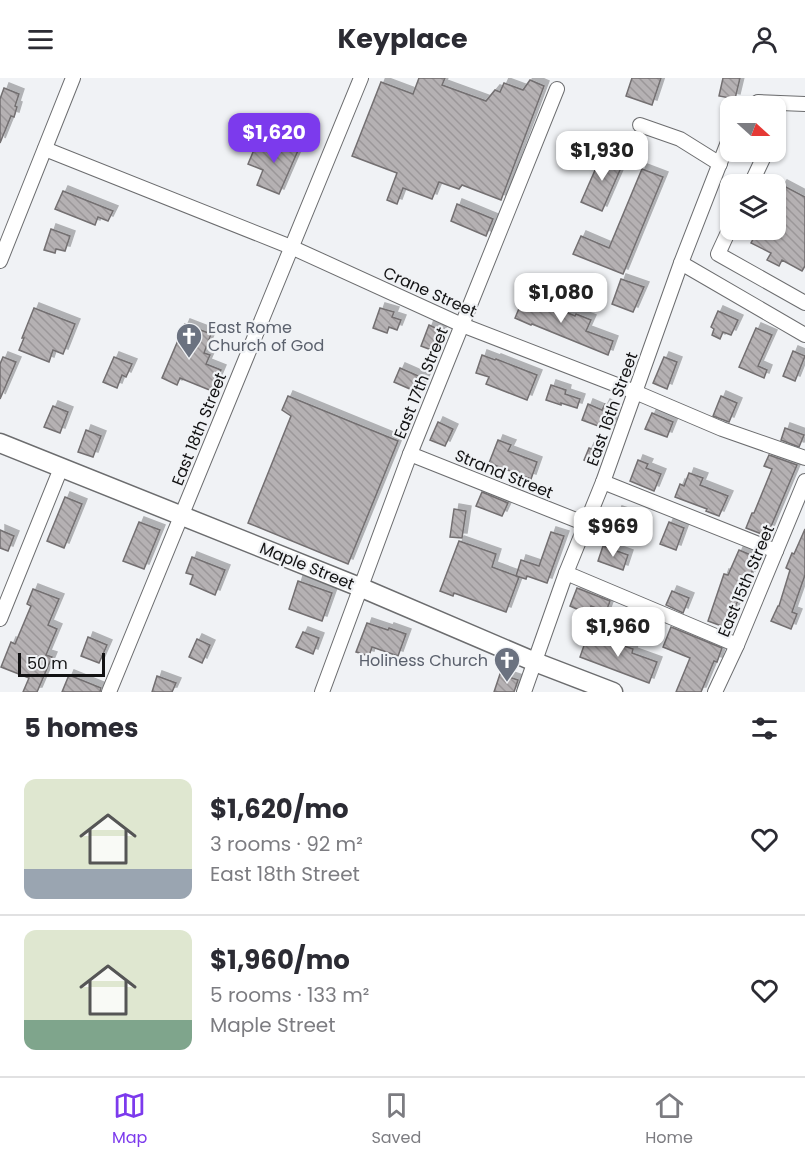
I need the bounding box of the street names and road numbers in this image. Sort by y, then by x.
street label: Crane Street [379,261,481,323]
street label: East 17th Street [388,324,454,442]
street label: East 16th Street [581,349,643,469]
street label: East 18th Street [166,369,232,489]
street label: Strand Street [451,444,557,504]
street label: East 15th Street [712,521,780,641]
street label: Maple Street [256,537,358,596]

